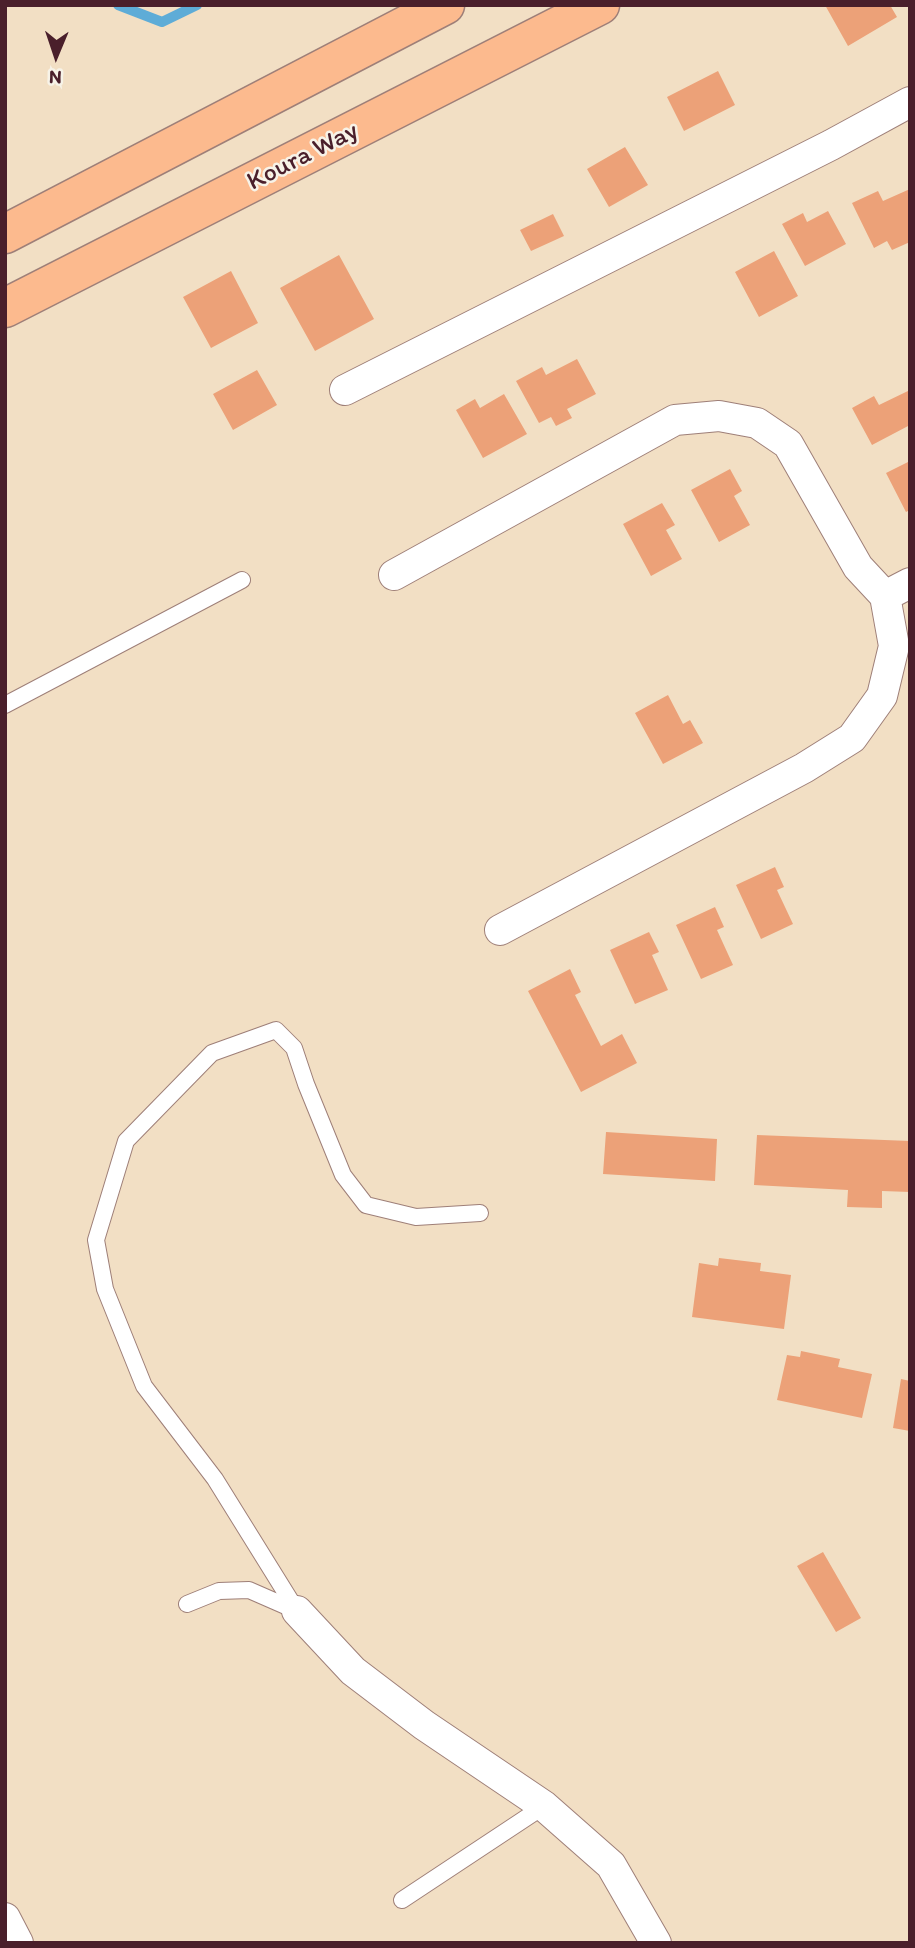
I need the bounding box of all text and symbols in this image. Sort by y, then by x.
north arrow [21,21,91,91]
text: N [48,66,62,89]
street label: Koura Way [242,116,364,198]

